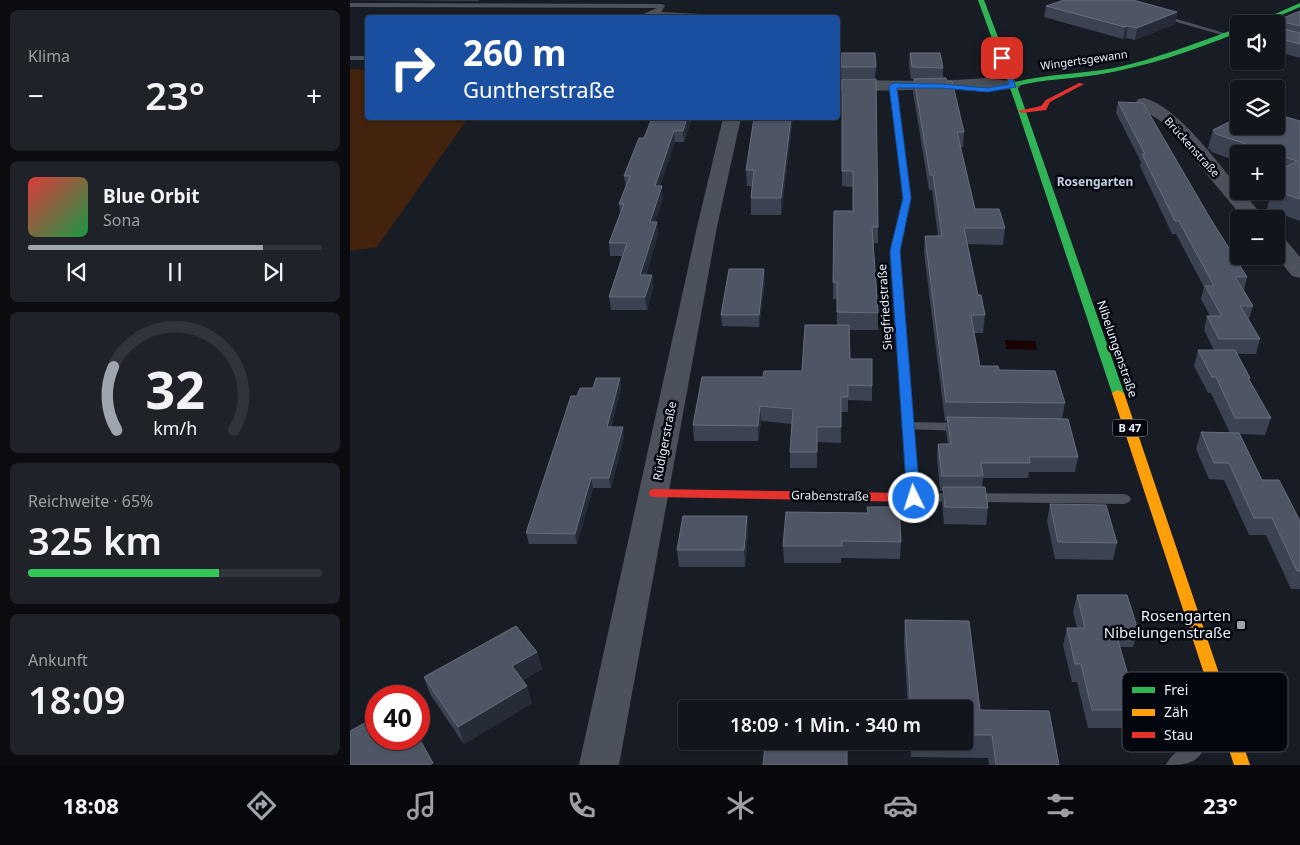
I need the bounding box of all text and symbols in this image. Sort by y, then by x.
map controls [1230,15,1285,265]
button: sound [1230,15,1285,70]
text: 260 m [463,29,566,76]
icon: right [380,35,445,100]
pin [981,37,1023,79]
icon: arrive [988,44,1016,72]
text: Klima [28,45,70,67]
street label: Wingertsgewann [1039,46,1128,73]
text: 23° [145,69,205,121]
text: Guntherstraße [463,74,615,104]
text: − [28,76,44,114]
text: + [306,76,322,114]
button: layers [1230,80,1285,135]
street label: Brückenstraße [1162,114,1223,180]
button: + [1230,145,1285,200]
district label: Rosengarten [1057,173,1133,190]
text: Blue Orbit [103,183,199,209]
text: Sona [103,209,140,231]
button: − [1230,210,1285,265]
icon: previous [63,258,91,286]
icon: pause [161,258,189,286]
icon: next [259,258,287,286]
street label: Siegfriedstraße [873,263,896,351]
street label: Nibelungenstraße [1093,298,1142,400]
text: 32 [145,353,205,424]
street label: Rüdigerstraße [649,400,681,482]
text: km/h [153,416,197,440]
road number: B 47 [1112,419,1148,436]
position arrow [887,471,939,523]
street label: Grabenstraße [791,486,869,505]
text: Reichweite · 65% [28,490,153,512]
text: 325 km [28,514,162,566]
place label: Rosengarten Nibelungenstraße [1104,605,1231,642]
marker: Rosengarten Nibelungenstraße [1235,619,1247,631]
text: Ankunft [28,649,88,671]
legend [1122,672,1288,752]
text: 18:09 [28,673,125,725]
text: Frei [1164,680,1188,699]
speed limit sign: 40 [365,685,430,750]
text: Zäh [1164,702,1189,721]
text: 18:09 · 1 Min. · 340 m [730,712,921,738]
text: Stau [1164,725,1193,744]
icon: directions [244,788,279,823]
icon: music [404,788,439,823]
icon: phone [564,788,599,823]
icon: climate [723,788,758,823]
icon: car [883,788,918,823]
icon: filters [1043,788,1078,823]
text: 18:08 [62,790,119,820]
text: 23° [1203,790,1237,820]

